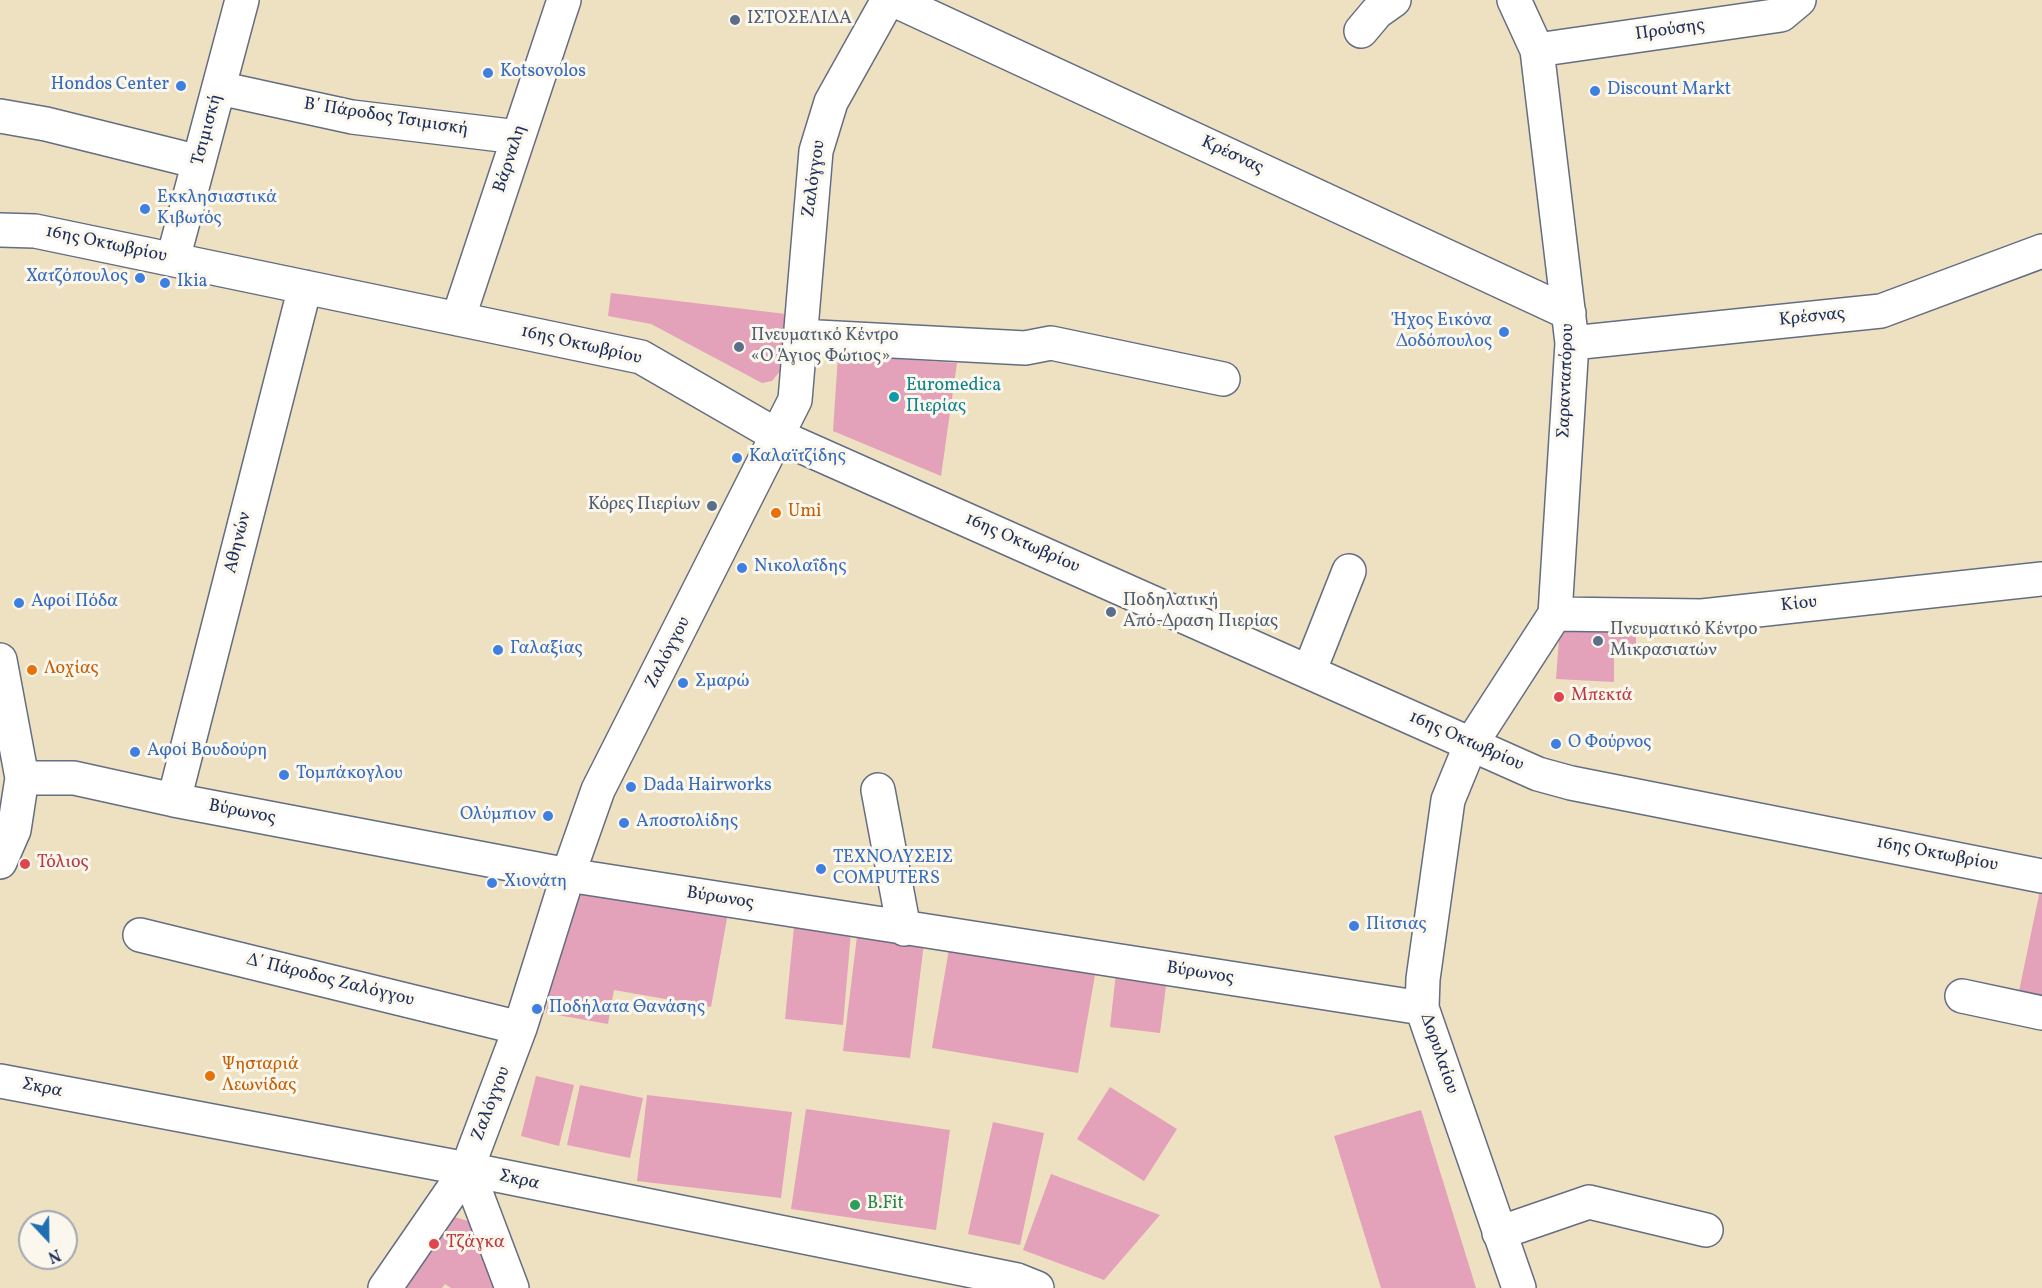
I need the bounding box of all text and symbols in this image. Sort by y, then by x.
place label: ΙΣΤΟΣΕΛΙΔΑ [747,9,852,31]
marker: ΙΣΤΟΣΕΛΙΔΑ [728,13,742,27]
street label: Προύσης [1634,15,1706,47]
place label: Kotsovolos [500,62,586,84]
marker: Kotsovolos [481,66,495,80]
place label: Hondos Center [51,75,169,97]
marker: Hondos Center [174,79,188,93]
place label: Discount Markt [1607,80,1731,102]
marker: Discount Markt [1588,84,1602,98]
street label: Τσιμισκή [188,92,228,168]
street label: Β΄ Πάροδος Τσιμισκή [302,94,470,142]
street label: Βάρναλη [490,122,532,196]
street label: Κρέσνας [1197,132,1267,180]
street label: Ζαλόγγου [799,139,831,219]
place label: Εκκλησιαστικά Κιβωτός [157,188,277,230]
marker: Εκκλησιαστικά Κιβωτός [138,202,152,216]
street label: 16ης Οκτωβρίου [43,222,169,268]
place label: Χατζόπουλος [26,267,128,289]
marker: Χατζόπουλος [133,271,147,285]
place label: Ikia [177,272,208,294]
marker: Ikia [158,276,172,290]
street label: Κρέσνας [1778,304,1846,332]
place label: Ήχος Εικόνα Δοδόπουλος [1393,311,1492,354]
street label: 16ης Οκτωβρίου [518,322,644,370]
street label: Σαρανταπόρου [1554,323,1580,439]
marker: Ήχος Εικόνα Δοδόπουλος [1497,325,1511,339]
place label: Πνευματικό Κέντρο «Ο Άγιος Φώτιος» [751,326,899,368]
marker: Πνευματικό Κέντρο «Ο Άγιος Φώτιος» [732,340,746,354]
place label: Euromedica Πιερίας [906,376,1001,418]
marker: Euromedica Πιερίας [887,390,901,404]
place label: Καλαϊτζίδης [749,447,846,469]
marker: Καλαϊτζίδης [730,451,744,465]
place label: Κόρες Πιερίων [588,495,700,517]
marker: Κόρες Πιερίων [705,499,719,513]
place label: Umi [788,502,821,524]
marker: Umi [769,506,783,520]
street label: 16ης Οκτωβρίου [961,509,1083,579]
street label: Αθηνών [221,510,257,576]
place label: Νικολαΐδης [754,557,847,579]
marker: Νικολαΐδης [735,561,749,575]
place label: Ποδηλατική Από-Δραση Πιερίας [1123,591,1278,634]
place label: Αφοί Πόδα [31,592,118,614]
street label: Κίου [1780,592,1818,618]
marker: Αφοί Πόδα [12,596,26,610]
marker: Ποδηλατική Από-Δραση Πιερίας [1104,605,1118,619]
street label: Ζαλόγγου [642,614,696,692]
place label: Πνευματικό Κέντρο Μικρασιατών [1610,620,1758,662]
marker: Πνευματικό Κέντρο Μικρασιατών [1591,634,1605,648]
place label: Γαλαξίας [510,639,583,661]
marker: Γαλαξίας [491,643,505,657]
place label: Λοχίας [44,659,99,681]
marker: Λοχίας [25,663,39,677]
place label: Σμαρώ [695,672,749,694]
marker: Σμαρώ [676,676,690,690]
place label: Μπεκτά [1571,686,1633,708]
marker: Μπεκτά [1552,690,1566,704]
street label: 16ης Οκτωβρίου [1405,707,1527,777]
place label: Ο Φούρνος [1568,733,1651,755]
marker: Ο Φούρνος [1549,737,1563,751]
place label: Αφοί Βουδούρη [147,741,268,763]
marker: Αφοί Βουδούρη [128,745,142,759]
place label: Τομπάκογλου [296,764,403,786]
marker: Τομπάκογλου [277,768,291,782]
place label: Dada Hairworks [643,776,772,798]
marker: Dada Hairworks [624,780,638,794]
street label: Βύρωνος [207,796,277,830]
place label: Ολύμπιον [460,805,536,827]
marker: Ολύμπιον [541,809,555,823]
place label: Αποστολίδης [636,812,738,834]
marker: Αποστολίδης [617,816,631,830]
street label: 16ης Οκτωβρίου [1874,833,2000,877]
place label: ΤΕΧΝΟΛΥΣΕΙΣ COMPUTERS [833,848,953,890]
place label: Τόλιος [37,853,89,875]
marker: Τόλιος [18,857,32,871]
marker: ΤΕΧΝΟΛΥΣΕΙΣ COMPUTERS [814,862,828,876]
place label: Χιονάτη [504,872,567,894]
marker: Χιονάτη [485,876,499,890]
street label: Βύρωνος [685,883,755,915]
place label: Πίτσιας [1366,915,1427,937]
marker: Πίτσιας [1347,919,1361,933]
street label: Δ΄ Πάροδος Ζαλόγγου [244,950,416,1012]
street label: Βύρωνος [1165,958,1235,990]
place label: Ποδήλατα Θανάσης [549,998,705,1020]
marker: Ποδήλατα Θανάσης [530,1002,544,1016]
street label: Δορυλαίου [1414,1011,1462,1097]
place label: Ψησταριά Λεωνίδας [222,1055,299,1098]
street label: Ζαλόγγου [468,1064,516,1144]
marker: Ψησταριά Λεωνίδας [203,1069,217,1083]
street label: Σκρα [20,1075,64,1103]
street label: Σκρα [497,1166,541,1196]
place label: B.Fit [867,1194,904,1216]
marker: B.Fit [848,1198,862,1212]
north arrow [18,1210,78,1270]
place label: Τζάγκα [446,1233,505,1255]
marker: Τζάγκα [427,1237,441,1251]
text: N [44,1242,64,1267]

